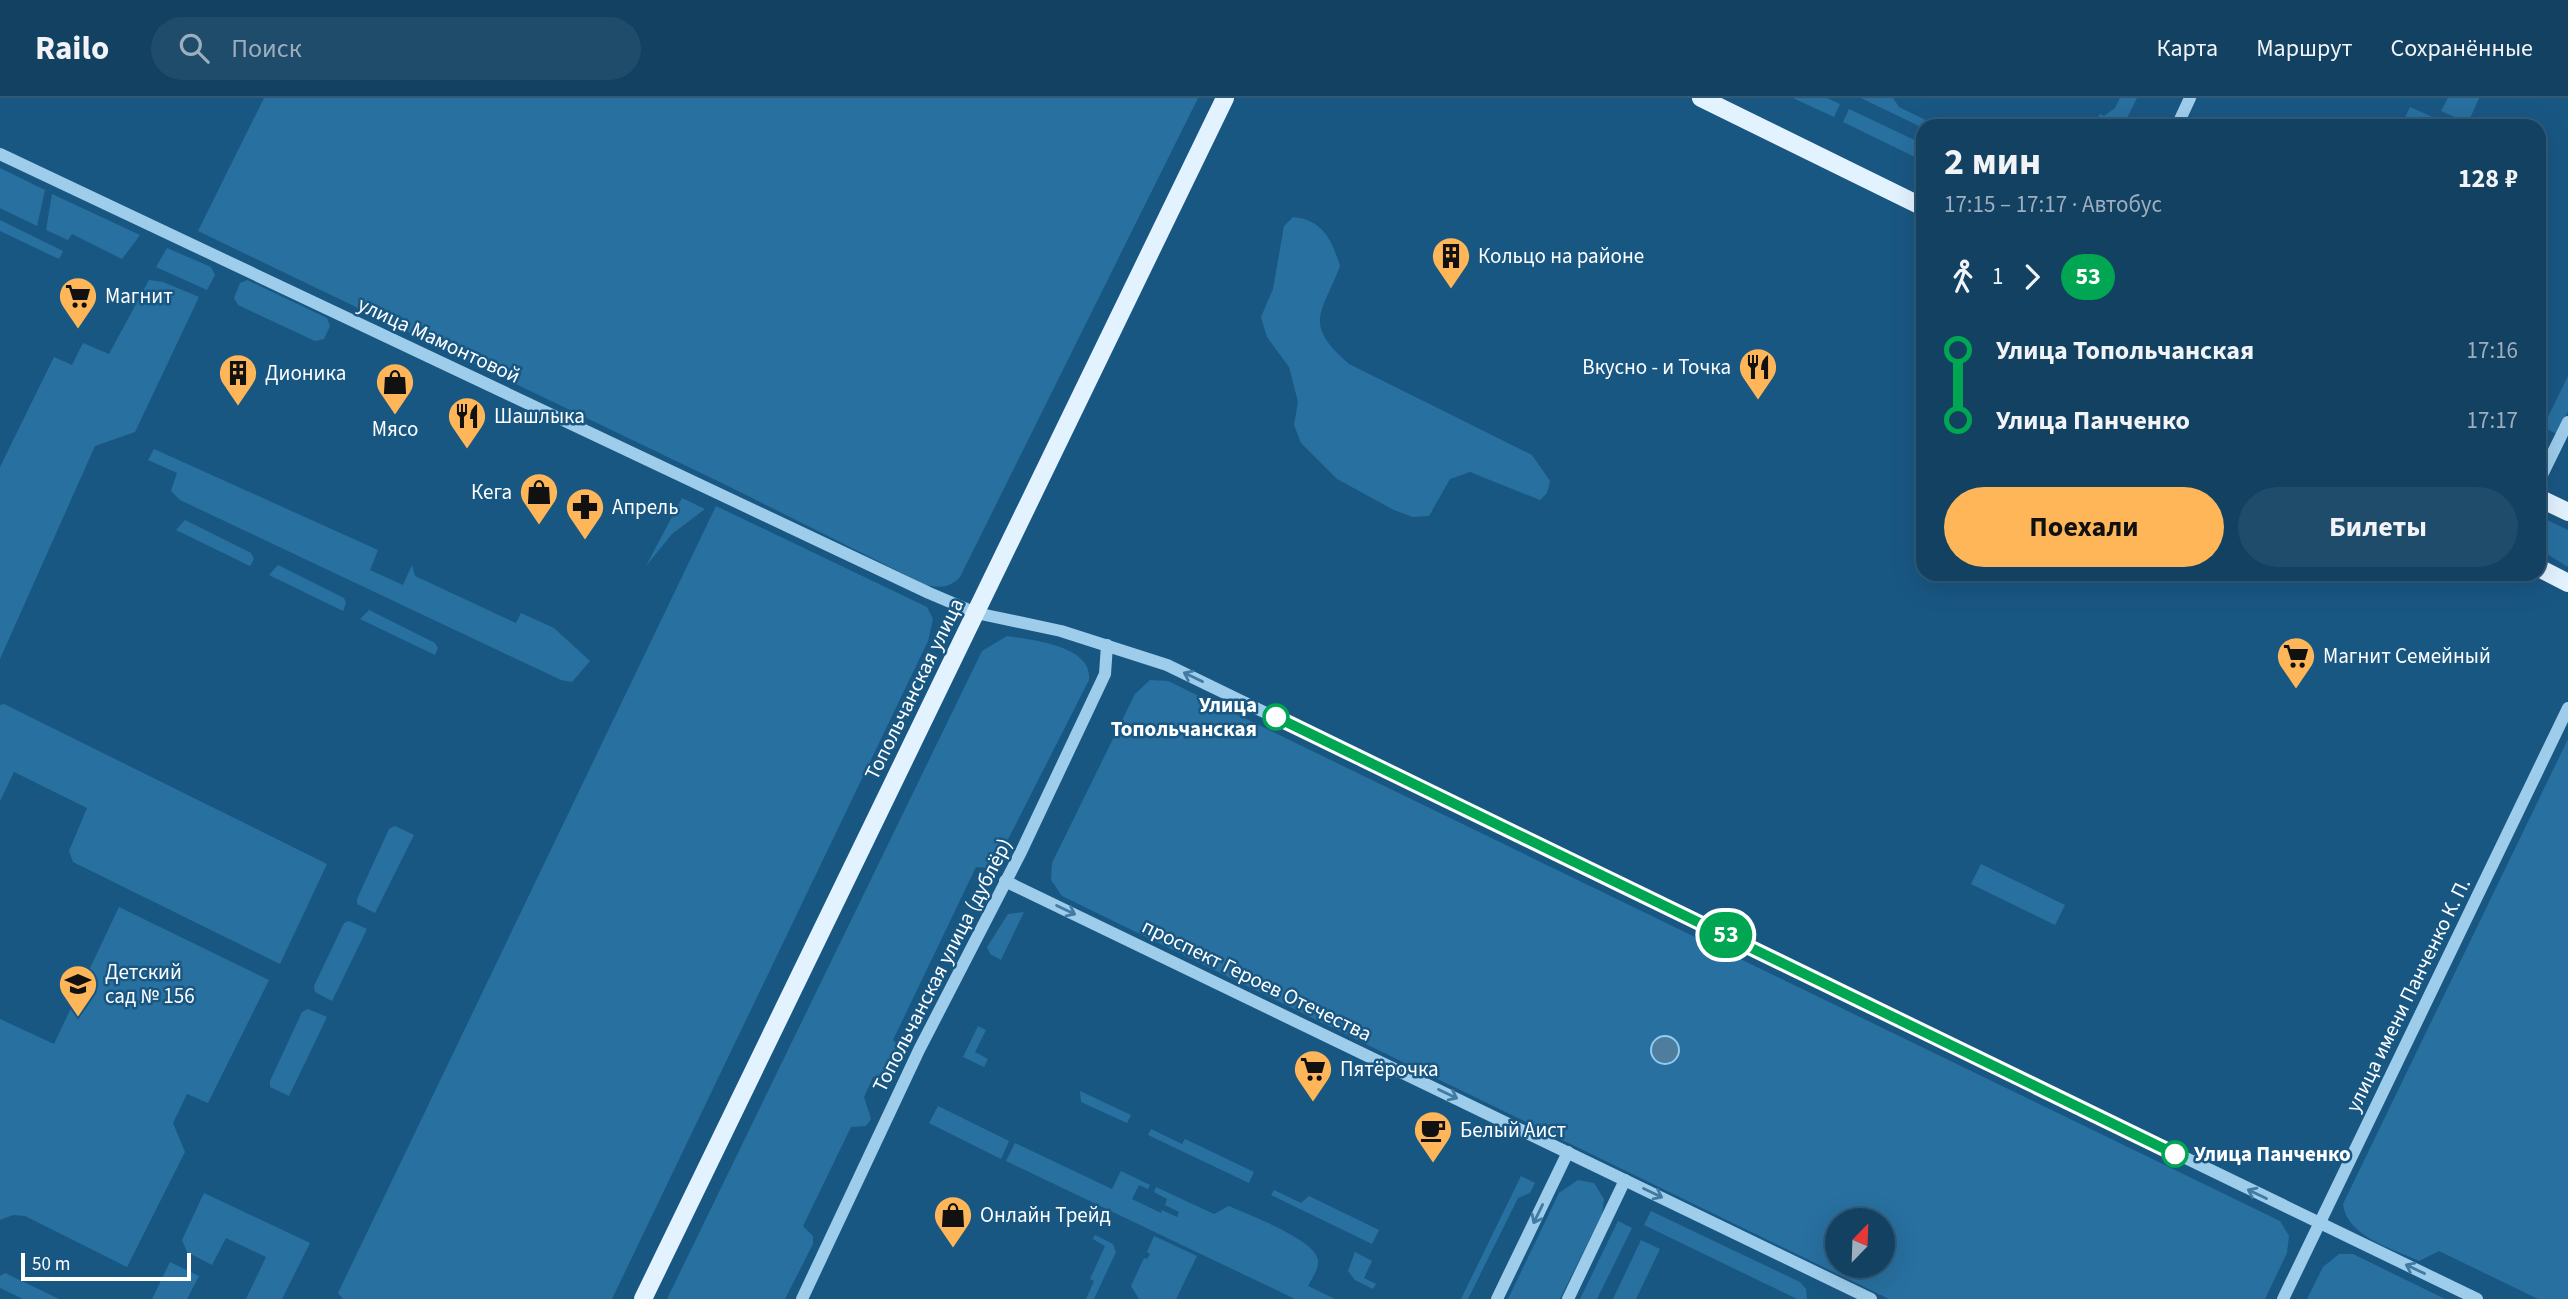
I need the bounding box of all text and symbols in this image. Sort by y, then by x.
search box [151,17,641,80]
text: Railo [35,25,109,72]
icon: search [175,29,213,67]
text: Поиск [231,30,302,67]
text: Карта [2157,31,2218,66]
text: Маршрут [2256,31,2352,66]
text: Сохранённые [2390,31,2533,66]
text: 2 мин [1944,135,2041,189]
text: 128 ₽ [2458,160,2518,197]
text: 17:15 – 17:17 · Автобус [1944,188,2162,221]
building icon: Кольцо на районе [1430,235,1472,290]
place label: Кольцо на районе [1478,241,1644,271]
icon: walk [1944,258,1982,296]
icon: forward [2013,258,2051,296]
text: 53 [2075,259,2101,294]
text: 1 [1992,260,2003,293]
supermarket icon: Магнит [57,275,99,330]
place label: Магнит [105,281,173,311]
street label: улица Мамонтовой [353,289,525,391]
text: Улица Топольчанская [1996,332,2254,369]
text: 17:16 [2467,334,2518,367]
restaurant icon: Вкусно - и Точка [1737,346,1779,401]
building icon: Дионика [217,352,259,407]
place label: Вкусно - и Точка [1582,352,1731,382]
place label: Дионика [265,358,346,388]
shop icon: Мясо [374,361,416,416]
restaurant icon: Шашлыка [446,395,488,450]
place label: Шашлыка [494,401,585,431]
text: Улица Панченко [1996,402,2190,439]
text: 17:17 [2467,404,2518,437]
place label: Мясо [372,414,418,444]
shop icon: Кега [518,471,560,526]
place label: Кега [471,477,512,507]
pharmacy icon: Апрель [564,486,606,541]
button: Поехали [1944,487,2224,567]
button: Билеты [2238,487,2518,567]
place label: Апрель [612,492,679,522]
street label: Топольчанская улица [857,593,971,785]
supermarket icon: Магнит Семейный [2275,635,2317,690]
place label: Магнит Семейный [2323,641,2491,671]
one-way arrow [1183,670,1204,684]
place label: Улица Топольчанская [1111,690,1257,744]
marker: Улица Топольчанская [1263,704,1289,730]
street label: Топольчанская улица (дублёр) [865,833,1019,1097]
street label: улица имени Панченко К. П. [2338,873,2478,1117]
one-way arrow [1055,904,1076,917]
street label: проспект Героев Отечества [1137,911,1377,1049]
line badge: 53 [1694,912,1758,958]
text: 53 [1713,917,1739,952]
place label: Детский сад № 156 [105,957,195,1011]
school or university icon: Детский сад № 156 [57,963,99,1018]
supermarket icon: Пятёрочка [1292,1048,1334,1103]
place label: Пятёрочка [1340,1054,1439,1084]
one-way arrow [1437,1087,1458,1101]
cafe icon: Белый Аист [1412,1109,1454,1164]
place label: Белый Аист [1460,1115,1567,1145]
place label: Улица Панченко [2194,1139,2351,1169]
marker: Улица Панченко [2162,1141,2188,1167]
one-way arrow [1642,1187,1663,1200]
one-way arrow [2247,1187,2268,1201]
shop icon: Онлайн Трейд [932,1194,974,1249]
place label: Онлайн Трейд [980,1200,1111,1230]
one-way arrow [1531,1203,1545,1224]
north arrow [1825,1208,1895,1278]
map controls [1825,1208,1895,1278]
scale bar [21,1250,191,1282]
text: 50 m [32,1251,70,1278]
one-way arrow [2405,1262,2426,1275]

